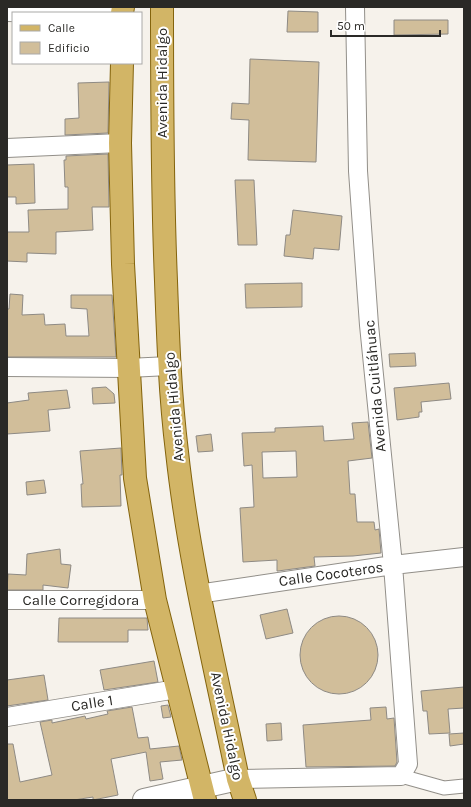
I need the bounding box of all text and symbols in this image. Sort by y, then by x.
legend [12,12,142,64]
scale bar [331,12,440,38]
text: 50 m [337,19,365,33]
text: Calle [48,21,75,35]
street label: Avenida Hidalgo [153,28,171,138]
text: Edificio [48,41,89,55]
street label: Avenida Cuitláhuac [360,319,390,453]
street label: Avenida Hidalgo [160,351,188,463]
street label: Calle Cocoteros [278,558,384,590]
street label: Calle Corregidora [23,591,139,609]
street label: Avenida Hidalgo [207,670,247,782]
street label: Calle 1 [70,691,114,715]

